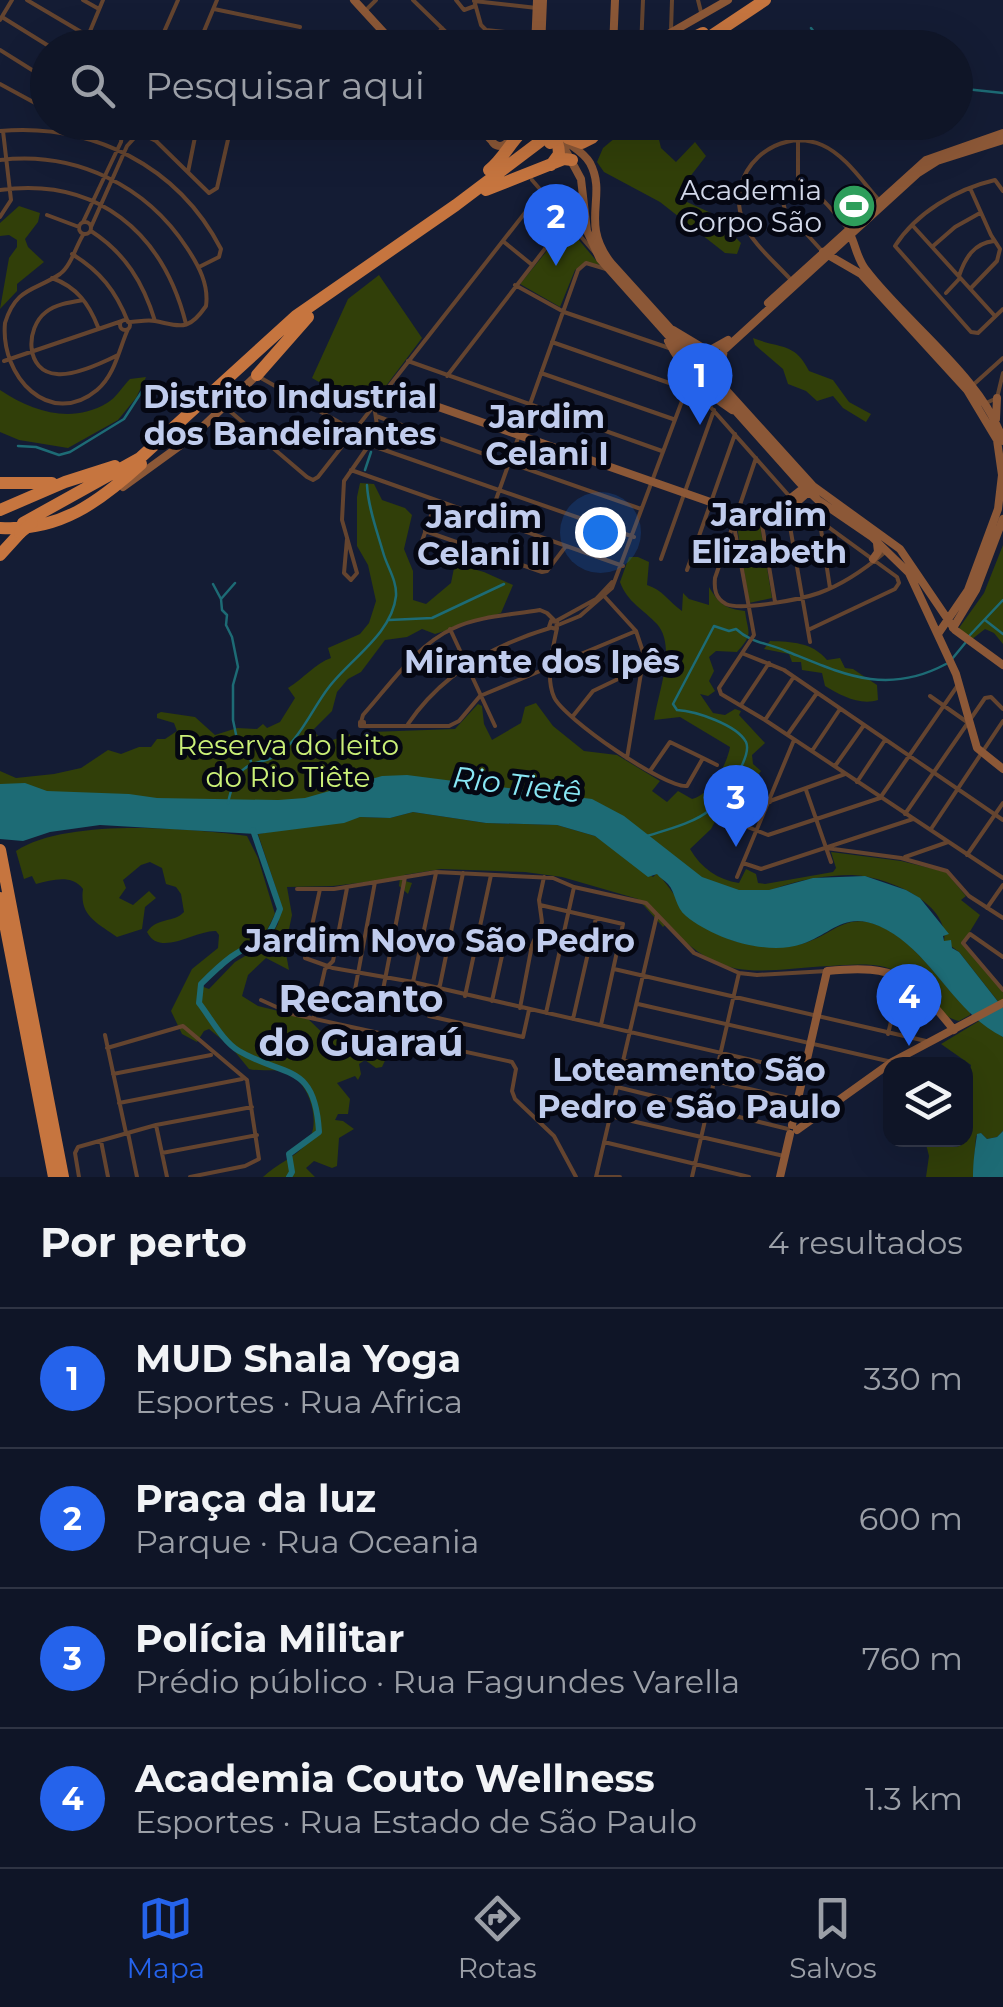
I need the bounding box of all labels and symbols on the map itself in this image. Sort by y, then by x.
place label: Academia Corpo São [679,173,822,239]
sports icon: Academia Corpo São [831,183,877,229]
pin: 2 [524,184,588,266]
pin: 1 [668,342,732,425]
district label: Distrito Industrial dos Bandeirantes [143,377,437,453]
district label: Jardim Celani I [485,397,609,473]
district label: Jardim Elizabeth [691,495,847,571]
district label: Jardim Celani II [417,497,551,573]
your location [575,507,626,558]
district label: Mirante dos Ipês [404,642,680,681]
park label: Reserva do leito do Rio Tiête [177,728,399,794]
water label: Rio Tietê [450,758,584,811]
pin: 3 [704,764,768,847]
district label: Jardim Novo São Pedro [244,921,635,960]
pin: 4 [876,964,942,1046]
district label: Recanto do Guaraú [258,975,464,1066]
district label: Loteamento São Pedro e São Paulo [537,1050,841,1126]

